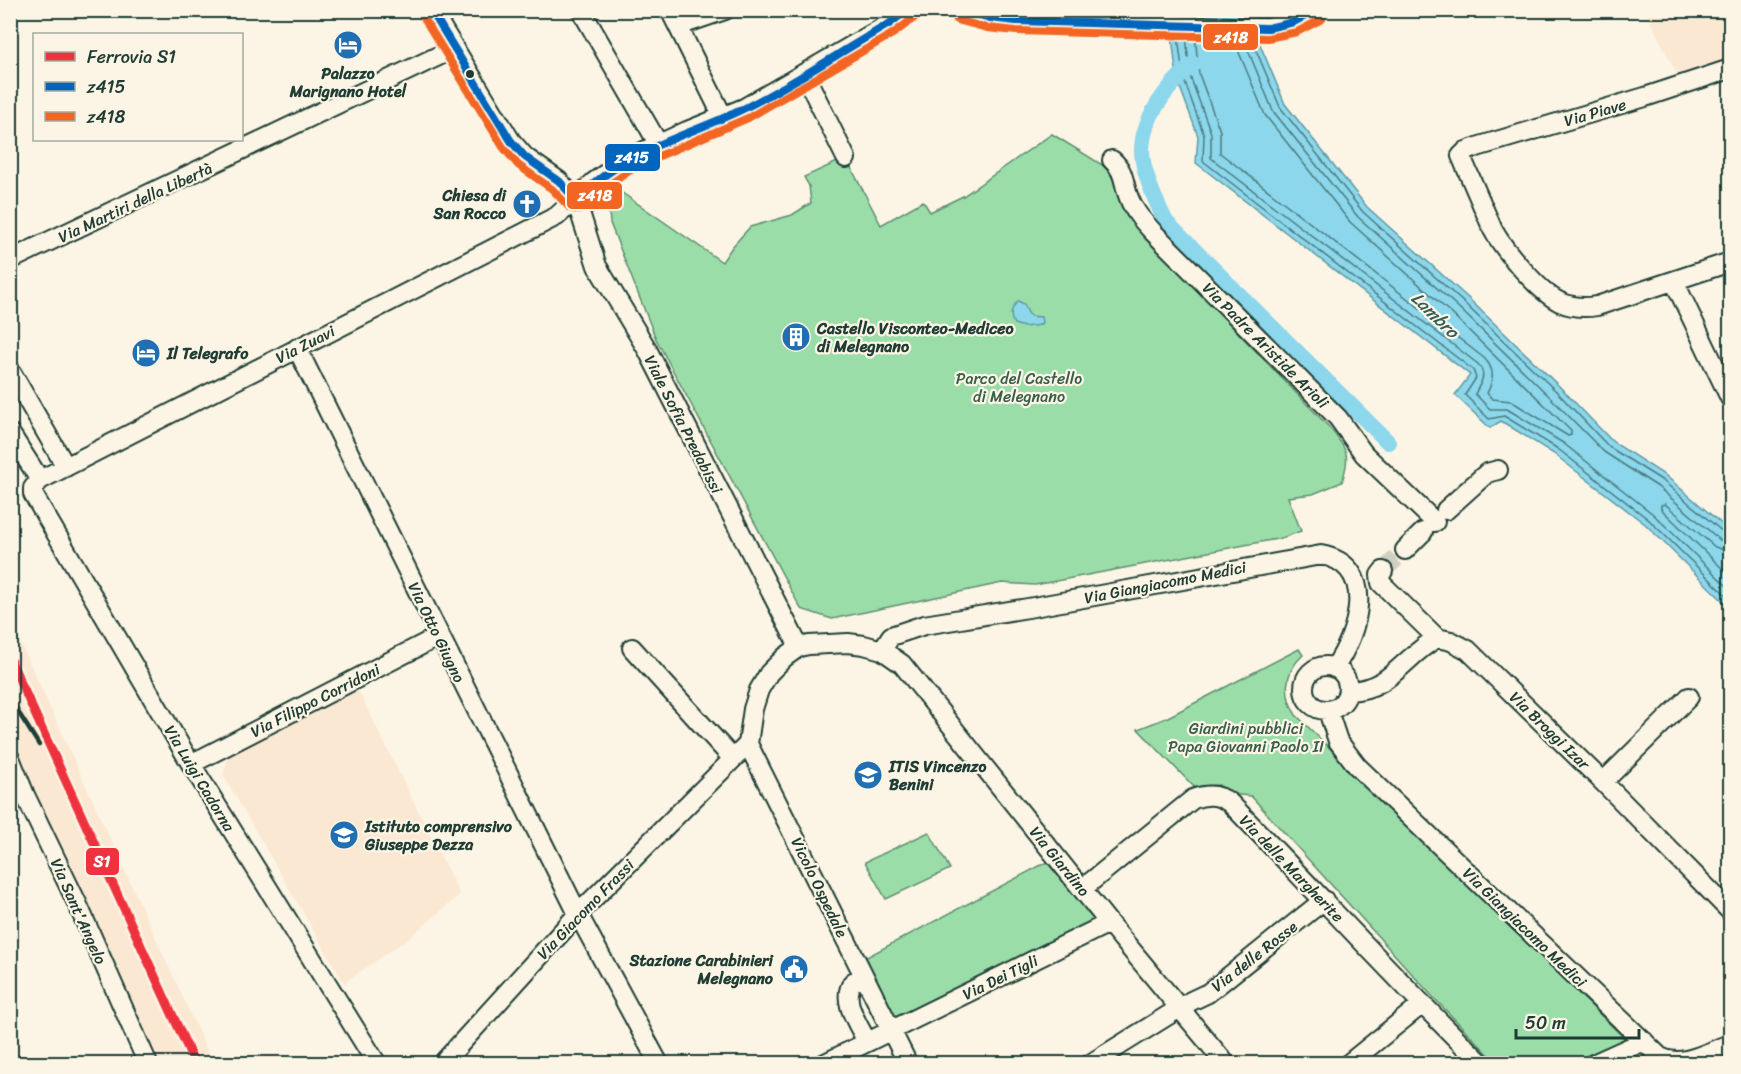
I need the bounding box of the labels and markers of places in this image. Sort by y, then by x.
hotel icon: Palazzo Marignano Hotel [332,29,364,61]
place label: Palazzo Marignano Hotel [289,59,408,106]
unlabelled marker [464,68,476,80]
place label: Chiesa di San Rocco [432,181,508,228]
church icon: Chiesa di San Rocco [511,188,543,220]
place label: Castello Visconteo-Mediceo di Melegnano [816,314,1014,361]
building icon: Castello Visconteo-Mediceo di Melegnano [780,321,812,353]
hotel icon: Il Telegrafo [130,337,162,369]
place label: Il Telegrafo [166,339,249,368]
place label: ITIS Vincenzo Benini [888,752,986,799]
school or university icon: ITIS Vincenzo Benini [852,759,884,791]
place label: Istituto comprensivo Giuseppe Dezza [364,812,513,859]
school or university icon: Istituto comprensivo Giuseppe Dezza [328,819,360,851]
place label: Stazione Carabinieri Melegnano [629,946,775,993]
public building icon: Stazione Carabinieri Melegnano [778,953,810,985]

